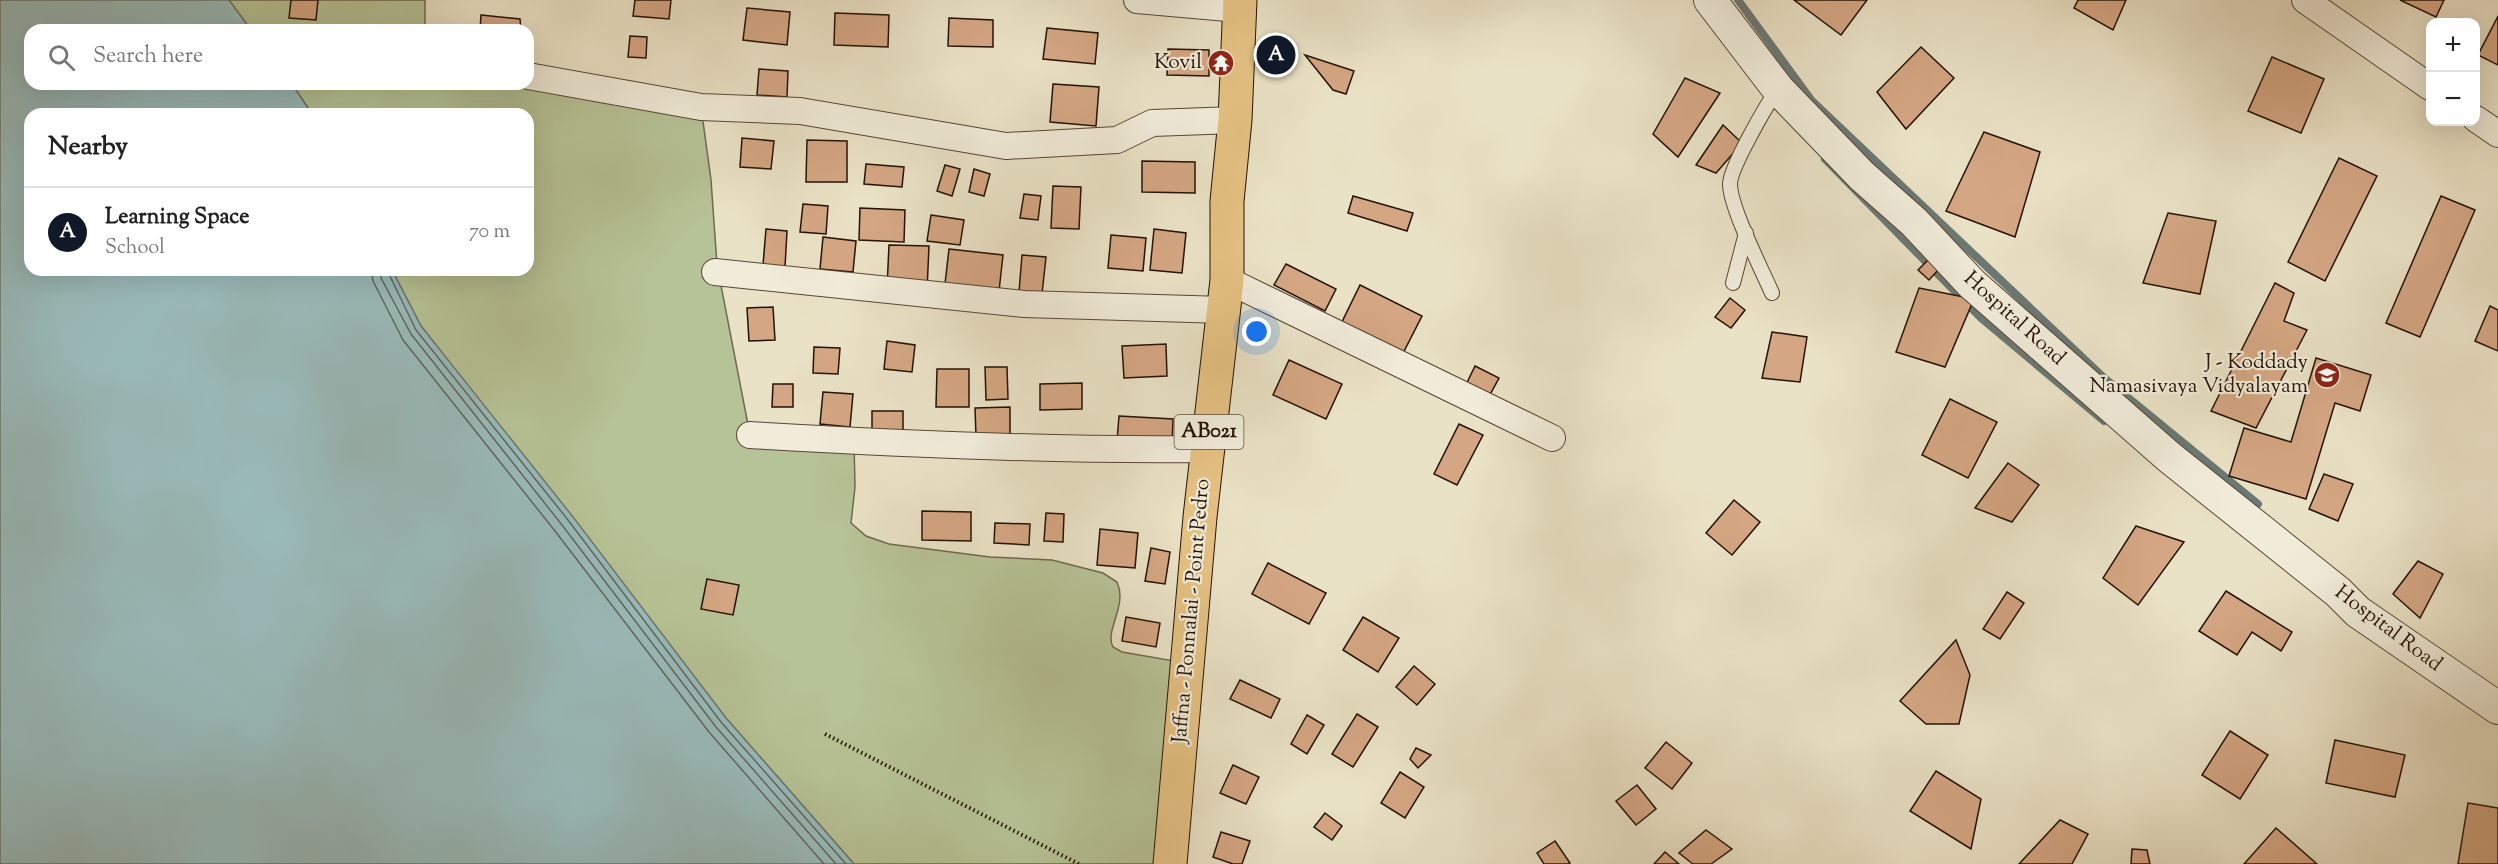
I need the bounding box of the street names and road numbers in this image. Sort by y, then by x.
street label: Hospital Road [1956,265,2072,373]
road number: AB021 [1174,415,1244,449]
street label: Jaffna - Ponnalai - Point Pedro [1165,478,1219,745]
street label: Hospital Road [2328,578,2448,680]

